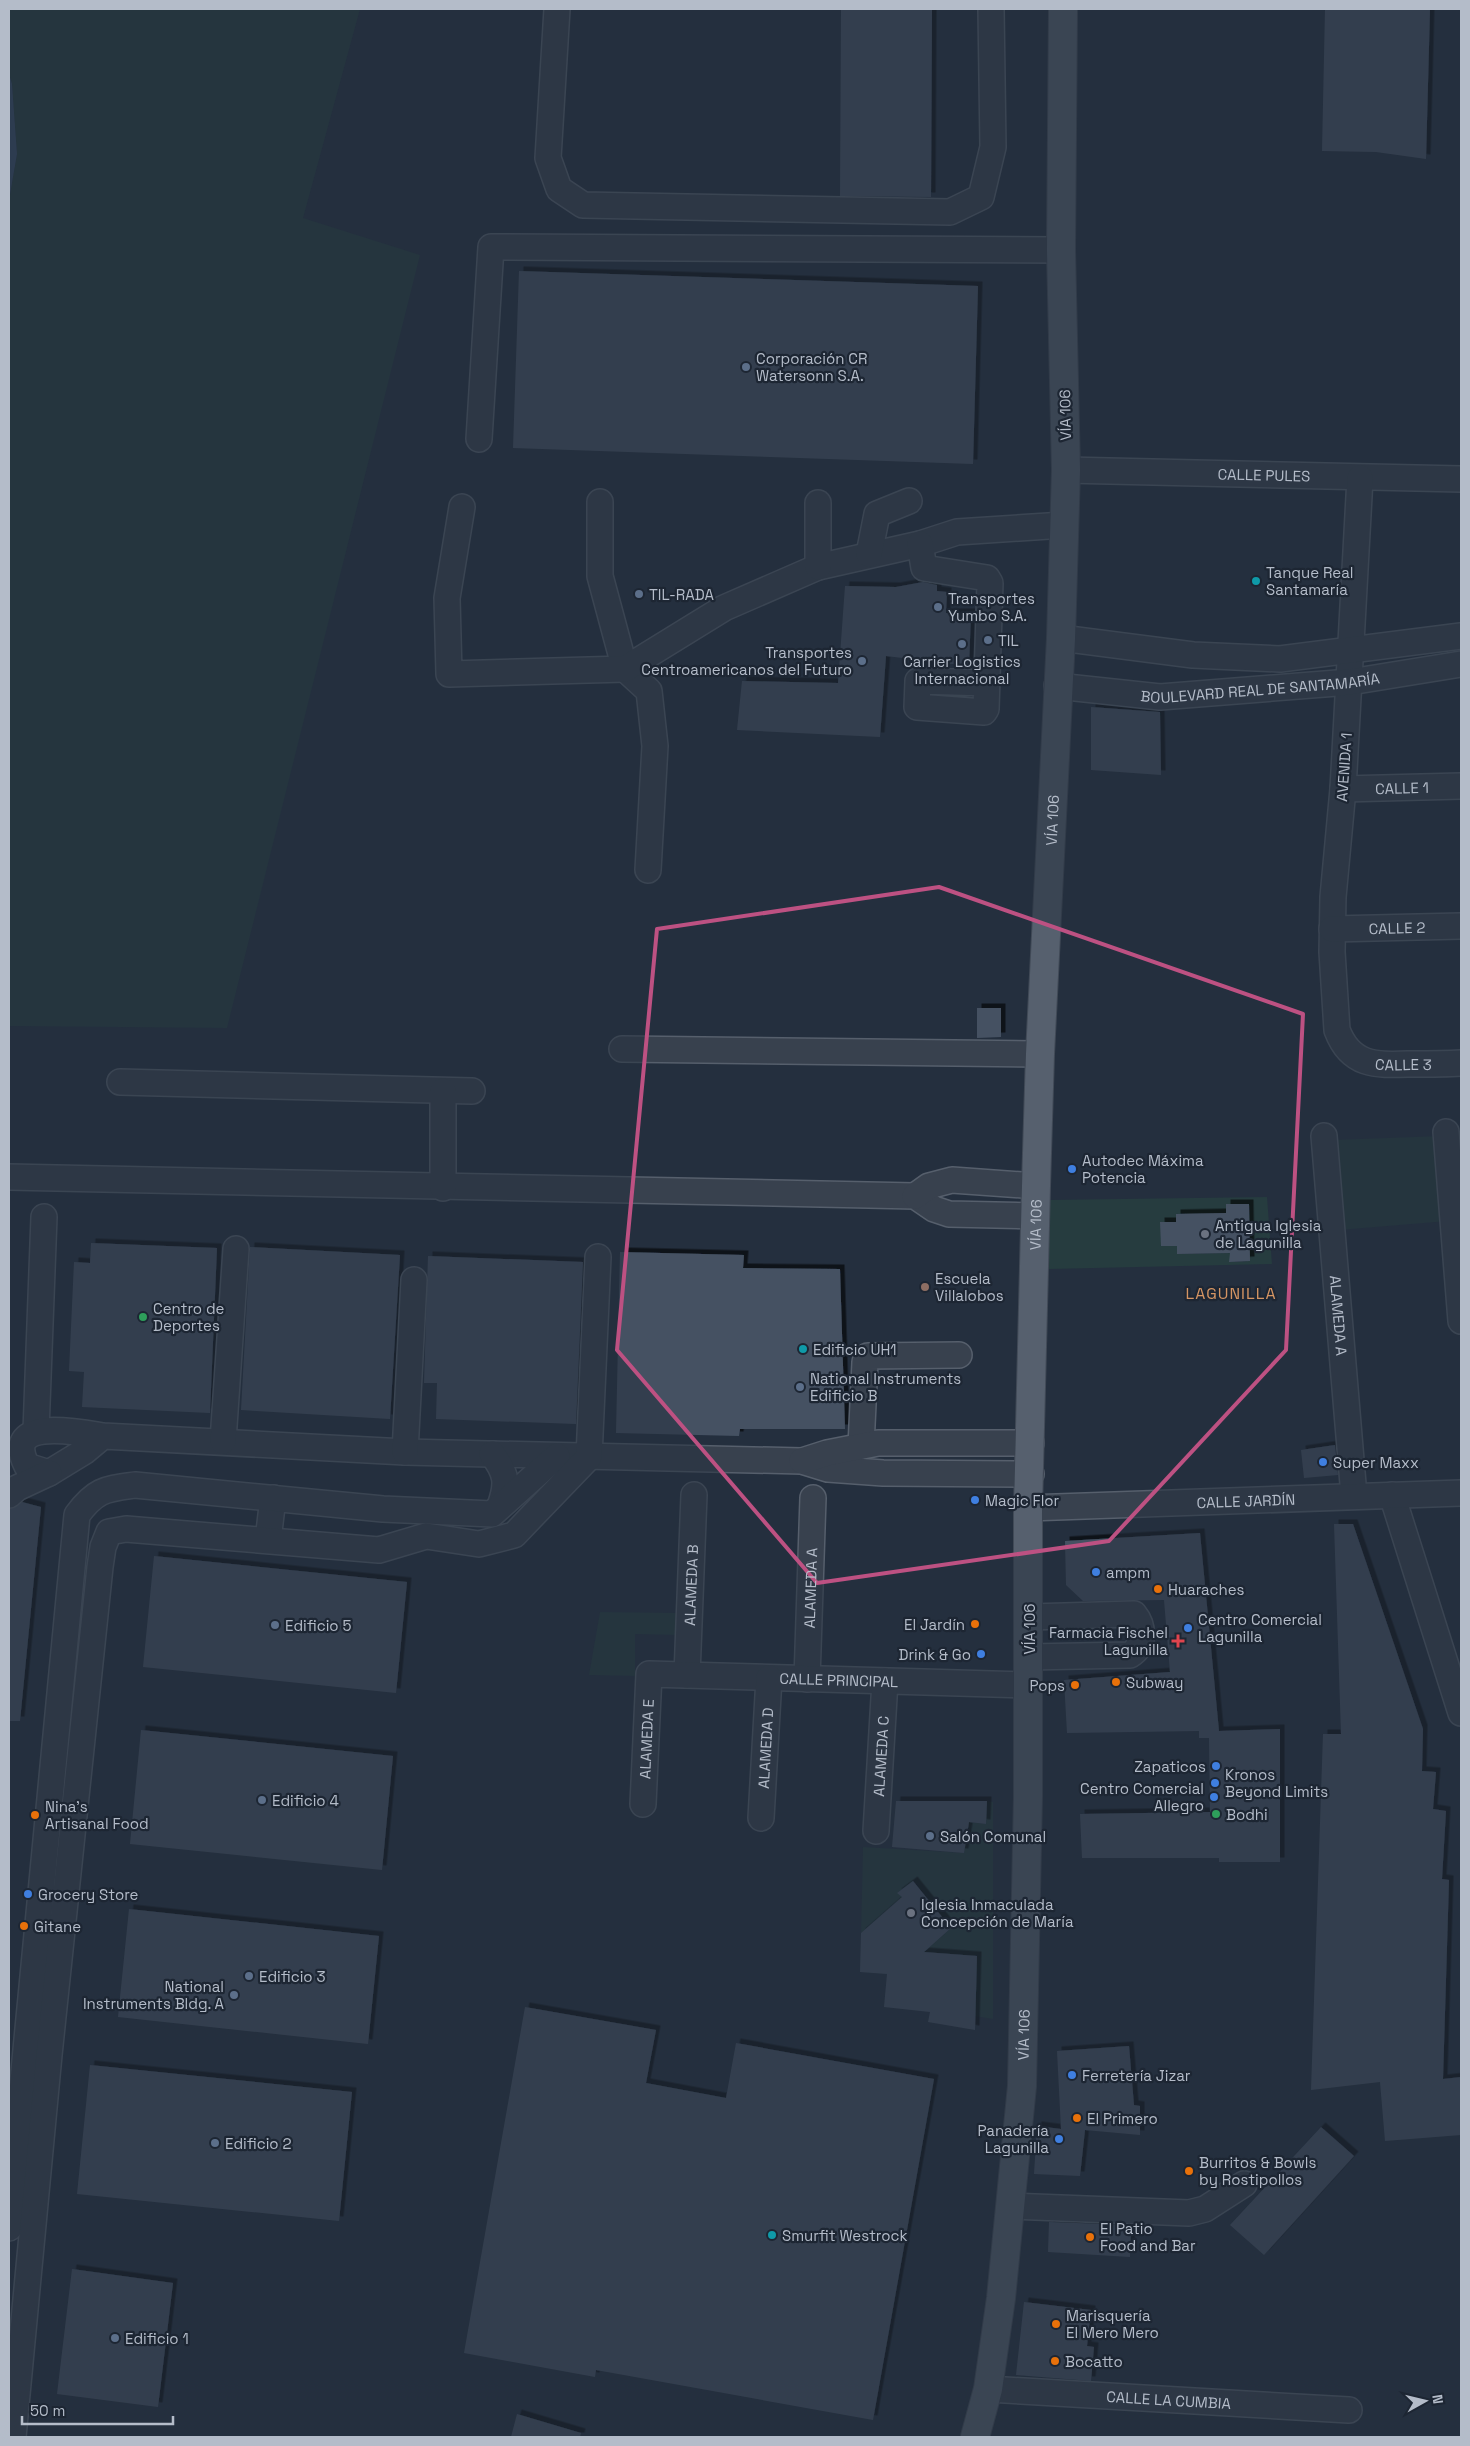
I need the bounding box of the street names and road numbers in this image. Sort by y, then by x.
street label: VÍA 106 [1055,389,1075,441]
street label: CALLE PULES [1217,464,1310,485]
street label: BOULEVARD REAL DE SANTAMARÍA [1140,668,1381,706]
street label: AVENIDA 1 [1332,732,1356,802]
street label: CALLE 1 [1375,777,1429,798]
street label: VÍA 106 [1041,794,1063,846]
street label: CALLE 2 [1368,917,1426,938]
street label: CALLE 3 [1374,1054,1432,1074]
street label: VÍA 106 [1025,1199,1045,1251]
street label: ALAMEDA A [1326,1274,1352,1357]
street label: CALLE JARDÍN [1196,1489,1296,1512]
street label: ALAMEDA B [679,1544,702,1626]
street label: ALAMEDA A [799,1547,821,1629]
street label: VÍA 106 [1020,1603,1039,1655]
street label: CALLE PRINCIPAL [779,1668,899,1691]
street label: ALAMEDA E [635,1699,657,1779]
street label: ALAMEDA D [753,1707,777,1789]
street label: ALAMEDA C [869,1715,892,1797]
street label: VÍA 106 [1013,2009,1033,2060]
street label: CALLE LA CUMBIA [1106,2386,1232,2413]

